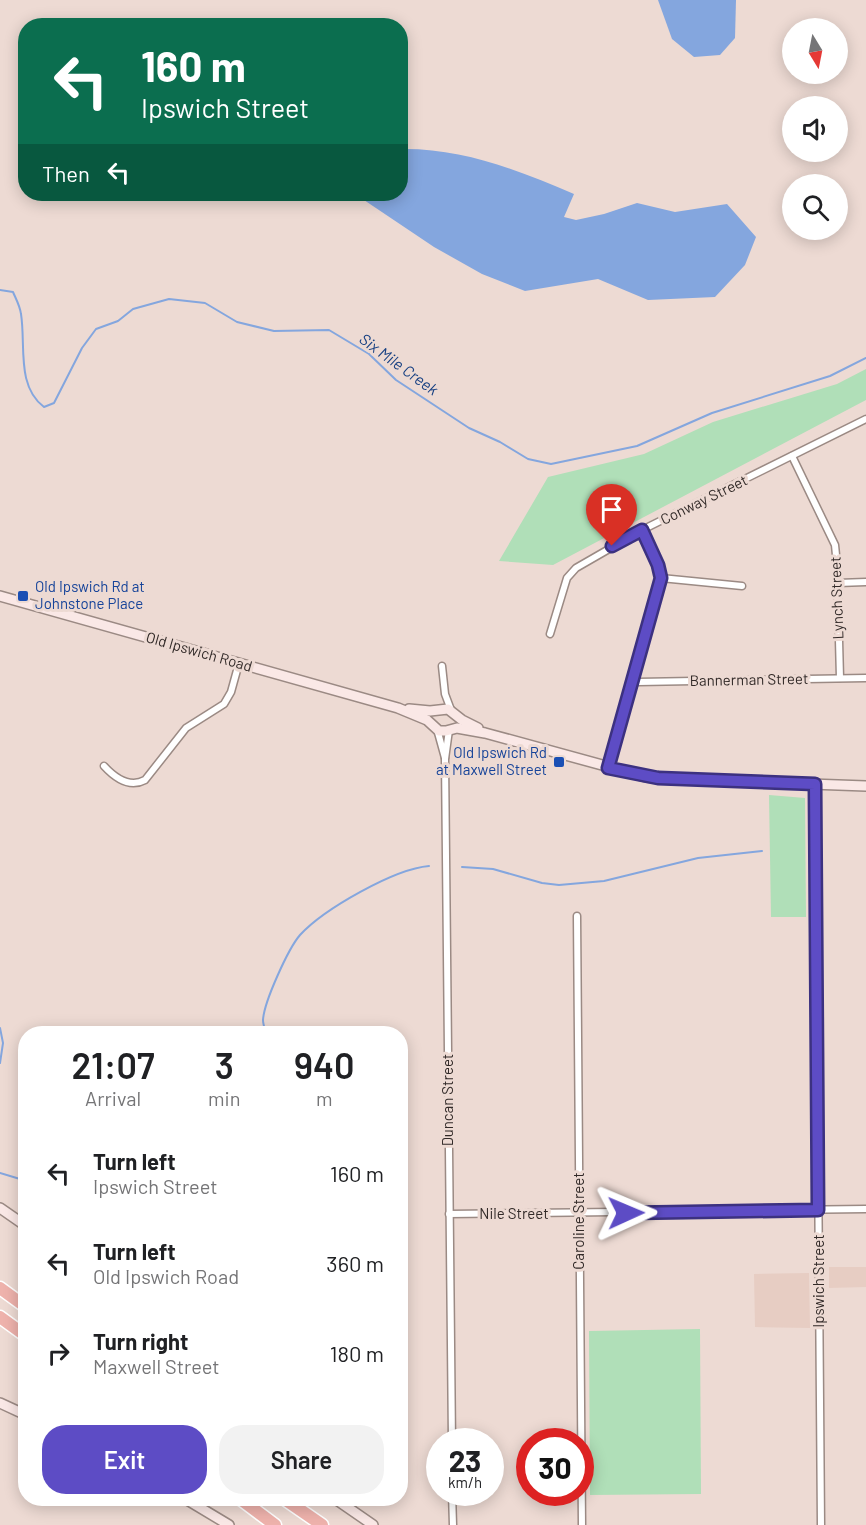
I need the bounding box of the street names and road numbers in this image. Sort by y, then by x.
street label: Conway Street [657,470,750,528]
street label: Lynch Street [826,556,846,640]
street label: Old Ipswich Road [144,627,254,675]
street label: Bannerman Street [690,669,808,689]
street label: Duncan Street [438,1054,456,1146]
street label: Caroline Street [569,1172,587,1270]
street label: Nile Street [479,1204,549,1222]
street label: Ipswich Street [809,1234,827,1328]

